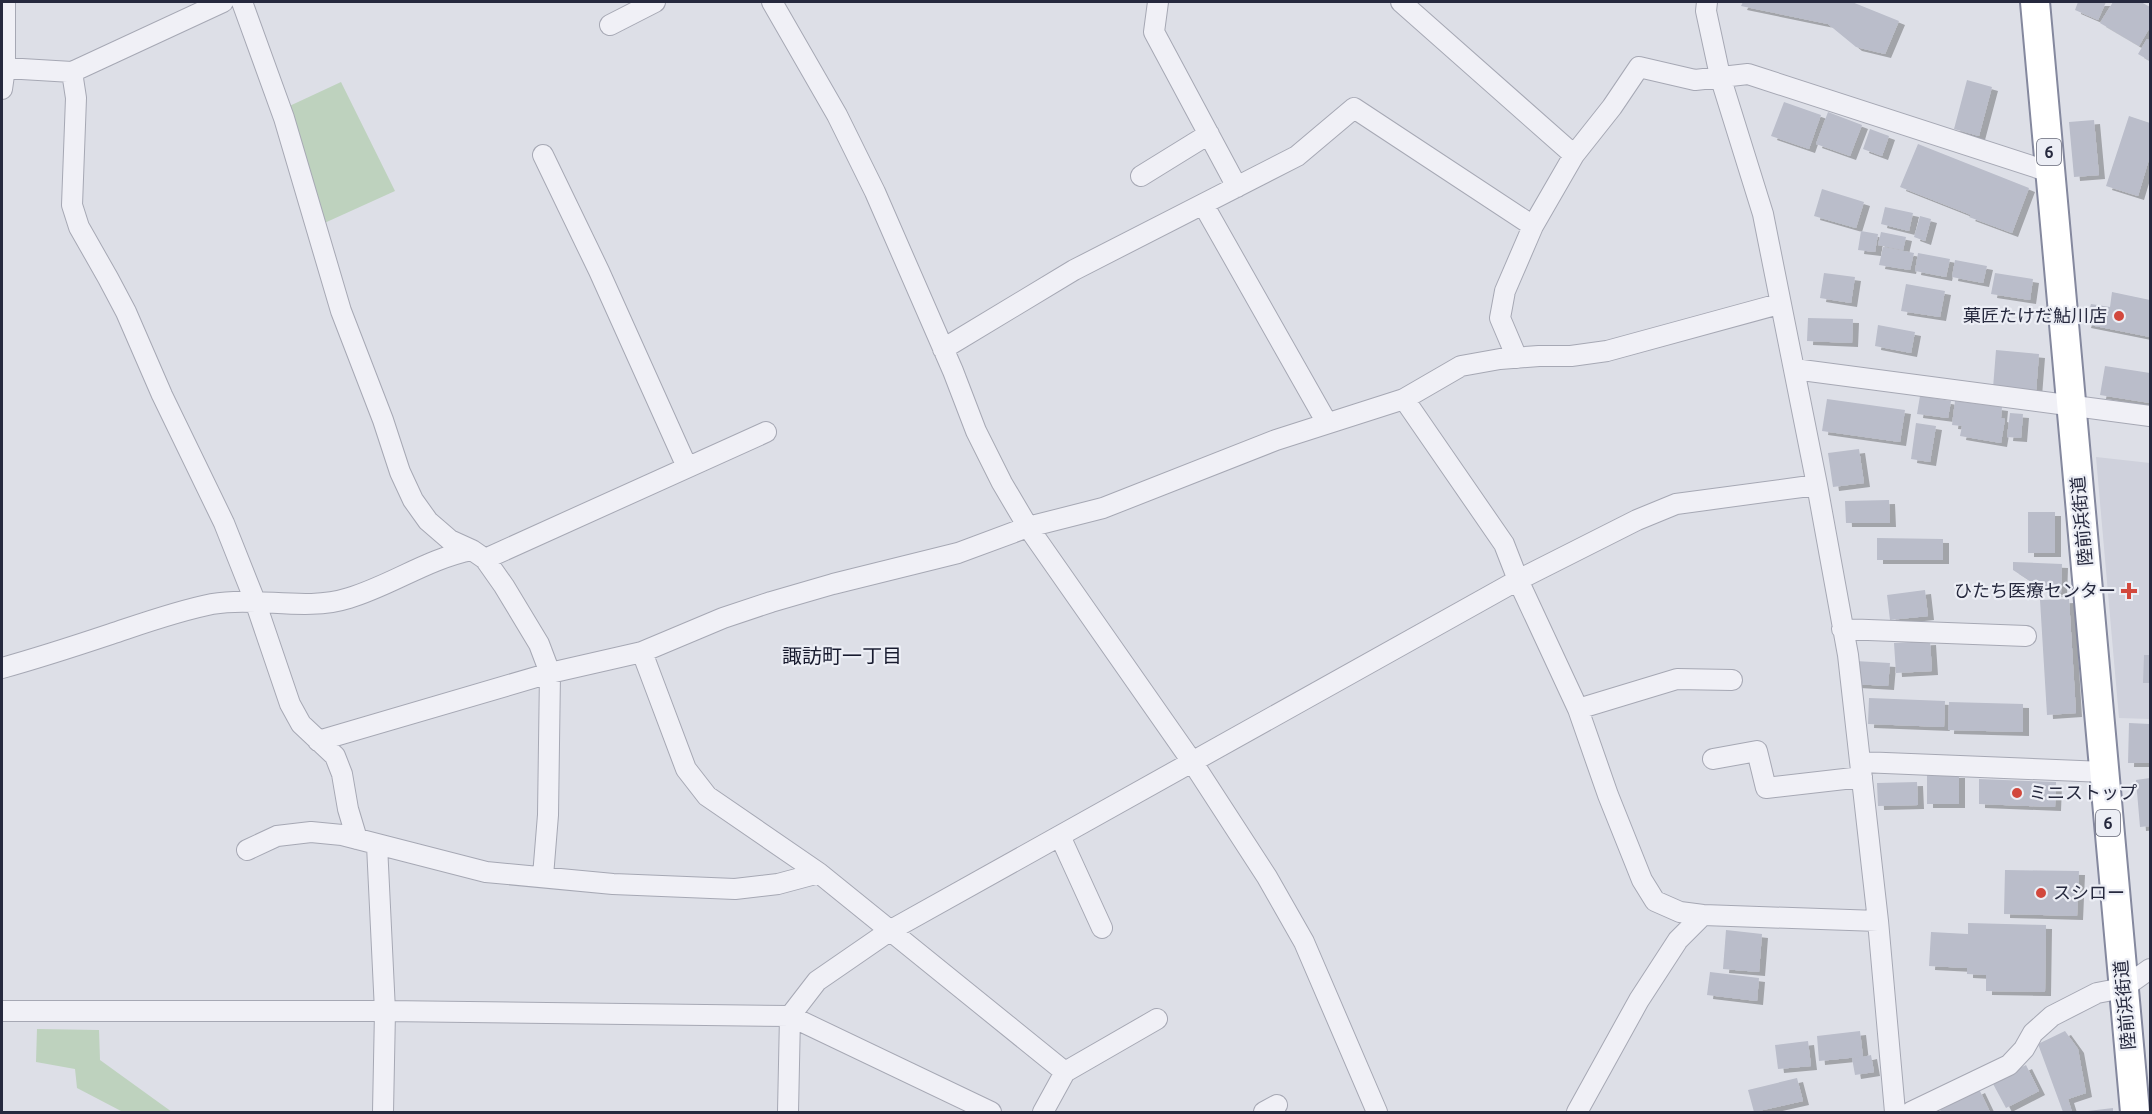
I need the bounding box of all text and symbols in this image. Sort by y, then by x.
road number: 6 [2037,139,2061,165]
place label: 菓匠たけだ鮎川店 [1963,305,2107,325]
marker: 菓匠たけだ鮎川店 [2112,309,2126,323]
street label: 陸前浜街道 [2067,475,2095,567]
place label: ひたち医療センター [1954,580,2116,600]
marker: ひたち医療センター [2120,582,2138,600]
district label: 諏訪町一丁目 [782,644,902,667]
place label: ミニストップ [2029,782,2137,802]
marker: ミニストップ [2010,786,2024,800]
road number: 6 [2096,810,2120,836]
place label: スシロー [2053,882,2125,902]
marker: スシロー [2034,886,2048,900]
street label: 陸前浜街道 [2110,959,2138,1051]

